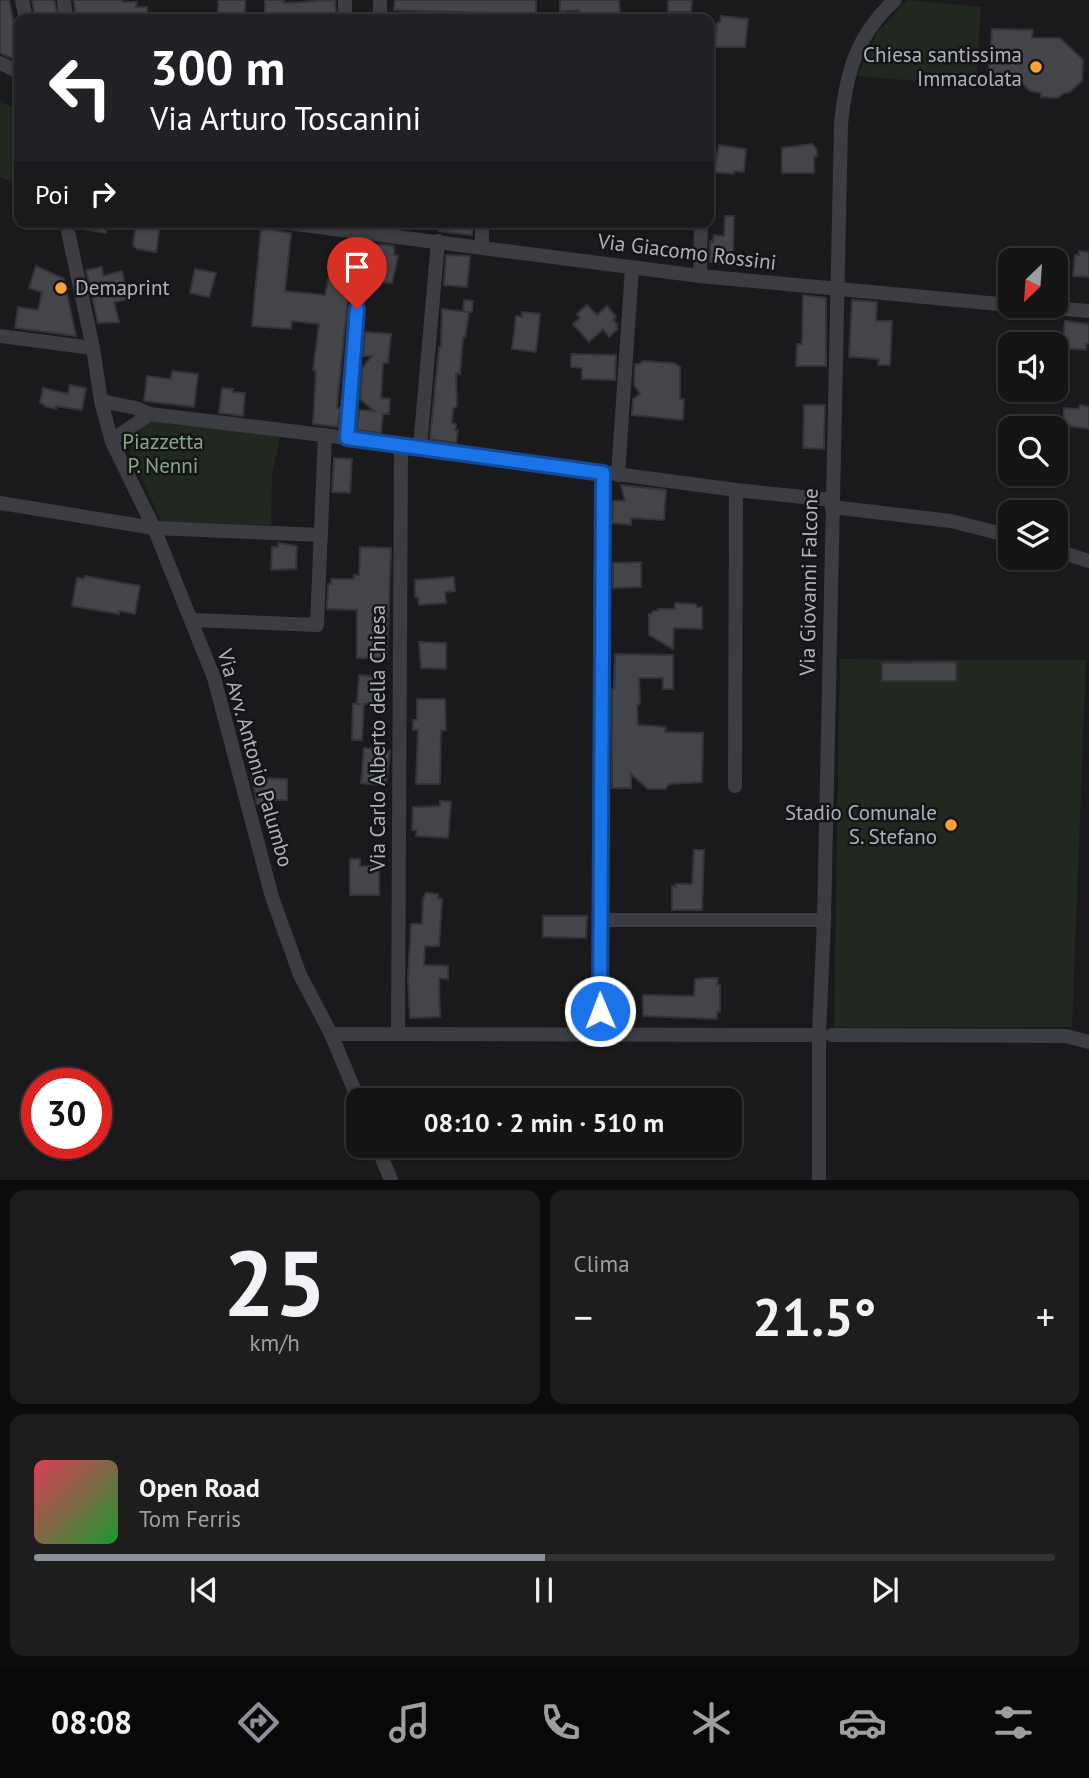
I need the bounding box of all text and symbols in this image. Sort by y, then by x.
text: 300 m [150,35,285,99]
place label: Chiesa santissima Immacolata [863,41,1022,92]
icon: left [35,42,126,133]
marker: Chiesa santissima Immacolata [1028,59,1044,75]
text: Via Arturo Toscanini [150,97,421,139]
icon: right [84,175,122,213]
text: Poi [35,178,70,211]
street label: Via Giacomo Rossini [595,227,778,276]
pin [327,237,387,309]
icon: arrive [338,248,376,286]
north arrow [998,248,1068,318]
map controls [998,248,1068,570]
place label: Demaprint [75,274,170,301]
marker: Demaprint [53,280,69,296]
button: sound [998,332,1068,402]
button: search [998,416,1068,486]
park label: Piazzetta P. Nenni [122,428,204,479]
street label: Via Giovanni Falcone [793,488,824,677]
button: layers [998,500,1068,570]
street label: Via Carlo Alberto della Chiesa [364,605,391,872]
street label: Via Avv. Antonio Palumbo [211,645,300,870]
place label: Stadio Comunale S. Stefano [785,799,937,850]
marker: Stadio Comunale S. Stefano [943,817,959,833]
position arrow [563,974,637,1048]
speed limit sign: 30 [21,1068,112,1159]
text: 08:10 · 2 min · 510 m [424,1106,664,1139]
text: 25 [223,1223,326,1341]
text: Clima [574,1249,630,1278]
text: 21.5° [752,1283,876,1350]
text: − [574,1292,593,1341]
text: + [1036,1292,1055,1341]
text: km/h [250,1328,300,1357]
text: Open Road [139,1471,260,1504]
text: Tom Ferris [139,1504,241,1533]
icon: previous [185,1571,223,1609]
icon: pause [525,1571,563,1609]
icon: next [866,1571,904,1609]
icon: directions [234,1698,283,1747]
icon: music [385,1698,434,1747]
icon: phone [536,1698,585,1747]
icon: climate [687,1698,736,1747]
icon: car [838,1698,887,1747]
icon: filters [989,1698,1038,1747]
text: 08:08 [51,1701,132,1743]

